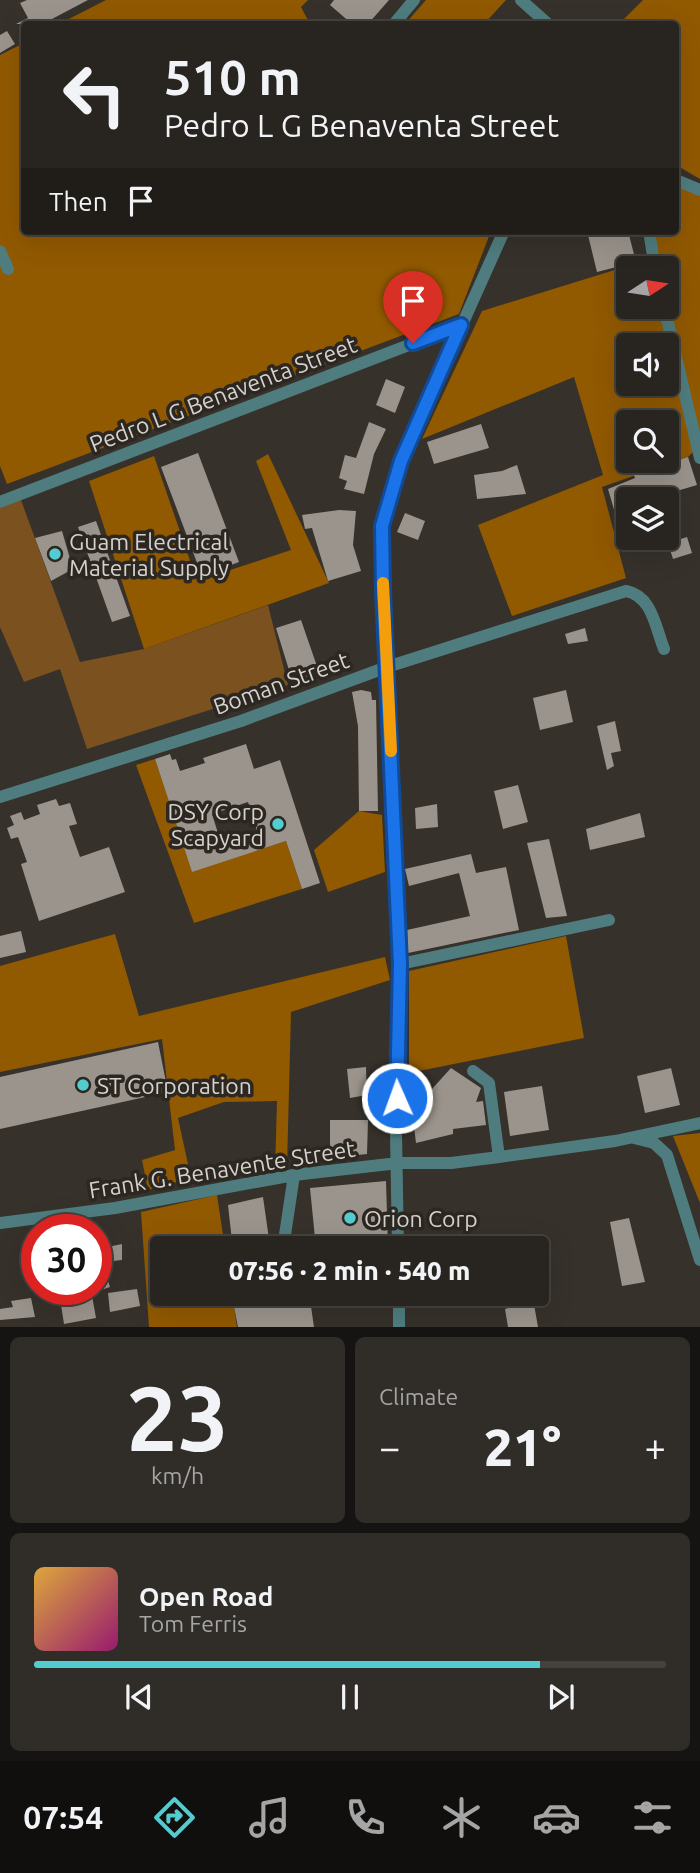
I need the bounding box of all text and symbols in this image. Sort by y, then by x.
icon: left [49,49,140,140]
text: 510 m [164,49,301,104]
text: Pedro L G Benaventa Street [164,107,559,143]
icon: arrive [122,182,160,220]
text: Then [49,187,108,216]
north arrow [616,256,679,318]
map controls [616,256,679,550]
pin [383,271,443,343]
icon: arrive [394,282,432,320]
street label: Pedro L G Benaventa Street [86,331,360,457]
button: sound [616,333,679,396]
button: search [616,410,679,473]
button: layers [616,487,679,550]
place label: Guam Electrical Material Supply [69,529,229,580]
marker: Guam Electrical Material Supply [47,546,63,562]
street label: Boman Street [210,647,352,719]
place label: DSY Corp Scapyard [167,799,264,850]
marker: DSY Corp Scapyard [270,816,286,832]
position arrow [360,1061,434,1135]
place label: ST Corporation [97,1073,252,1098]
marker: ST Corporation [75,1077,91,1093]
street label: Frank G. Benavente Street [87,1136,357,1202]
place label: Orion Corp [364,1206,478,1231]
marker: Orion Corp [342,1210,358,1226]
speed limit sign: 30 [21,1214,112,1305]
text: 07:56 · 2 min · 540 m [229,1256,470,1285]
text: 23 [126,1366,229,1468]
text: Climate [379,1384,458,1409]
text: 21° [484,1418,561,1476]
text: − [379,1426,400,1468]
text: + [645,1426,666,1468]
text: km/h [151,1463,204,1488]
text: Open Road [139,1582,273,1611]
text: Tom Ferris [139,1611,247,1636]
icon: previous [120,1678,158,1716]
icon: pause [331,1678,369,1716]
icon: next [542,1678,580,1716]
icon: directions [150,1793,199,1842]
icon: music [245,1793,294,1842]
icon: phone [341,1793,390,1842]
icon: climate [437,1793,486,1842]
icon: car [532,1793,581,1842]
icon: filters [628,1793,677,1842]
text: 07:54 [23,1799,103,1835]

